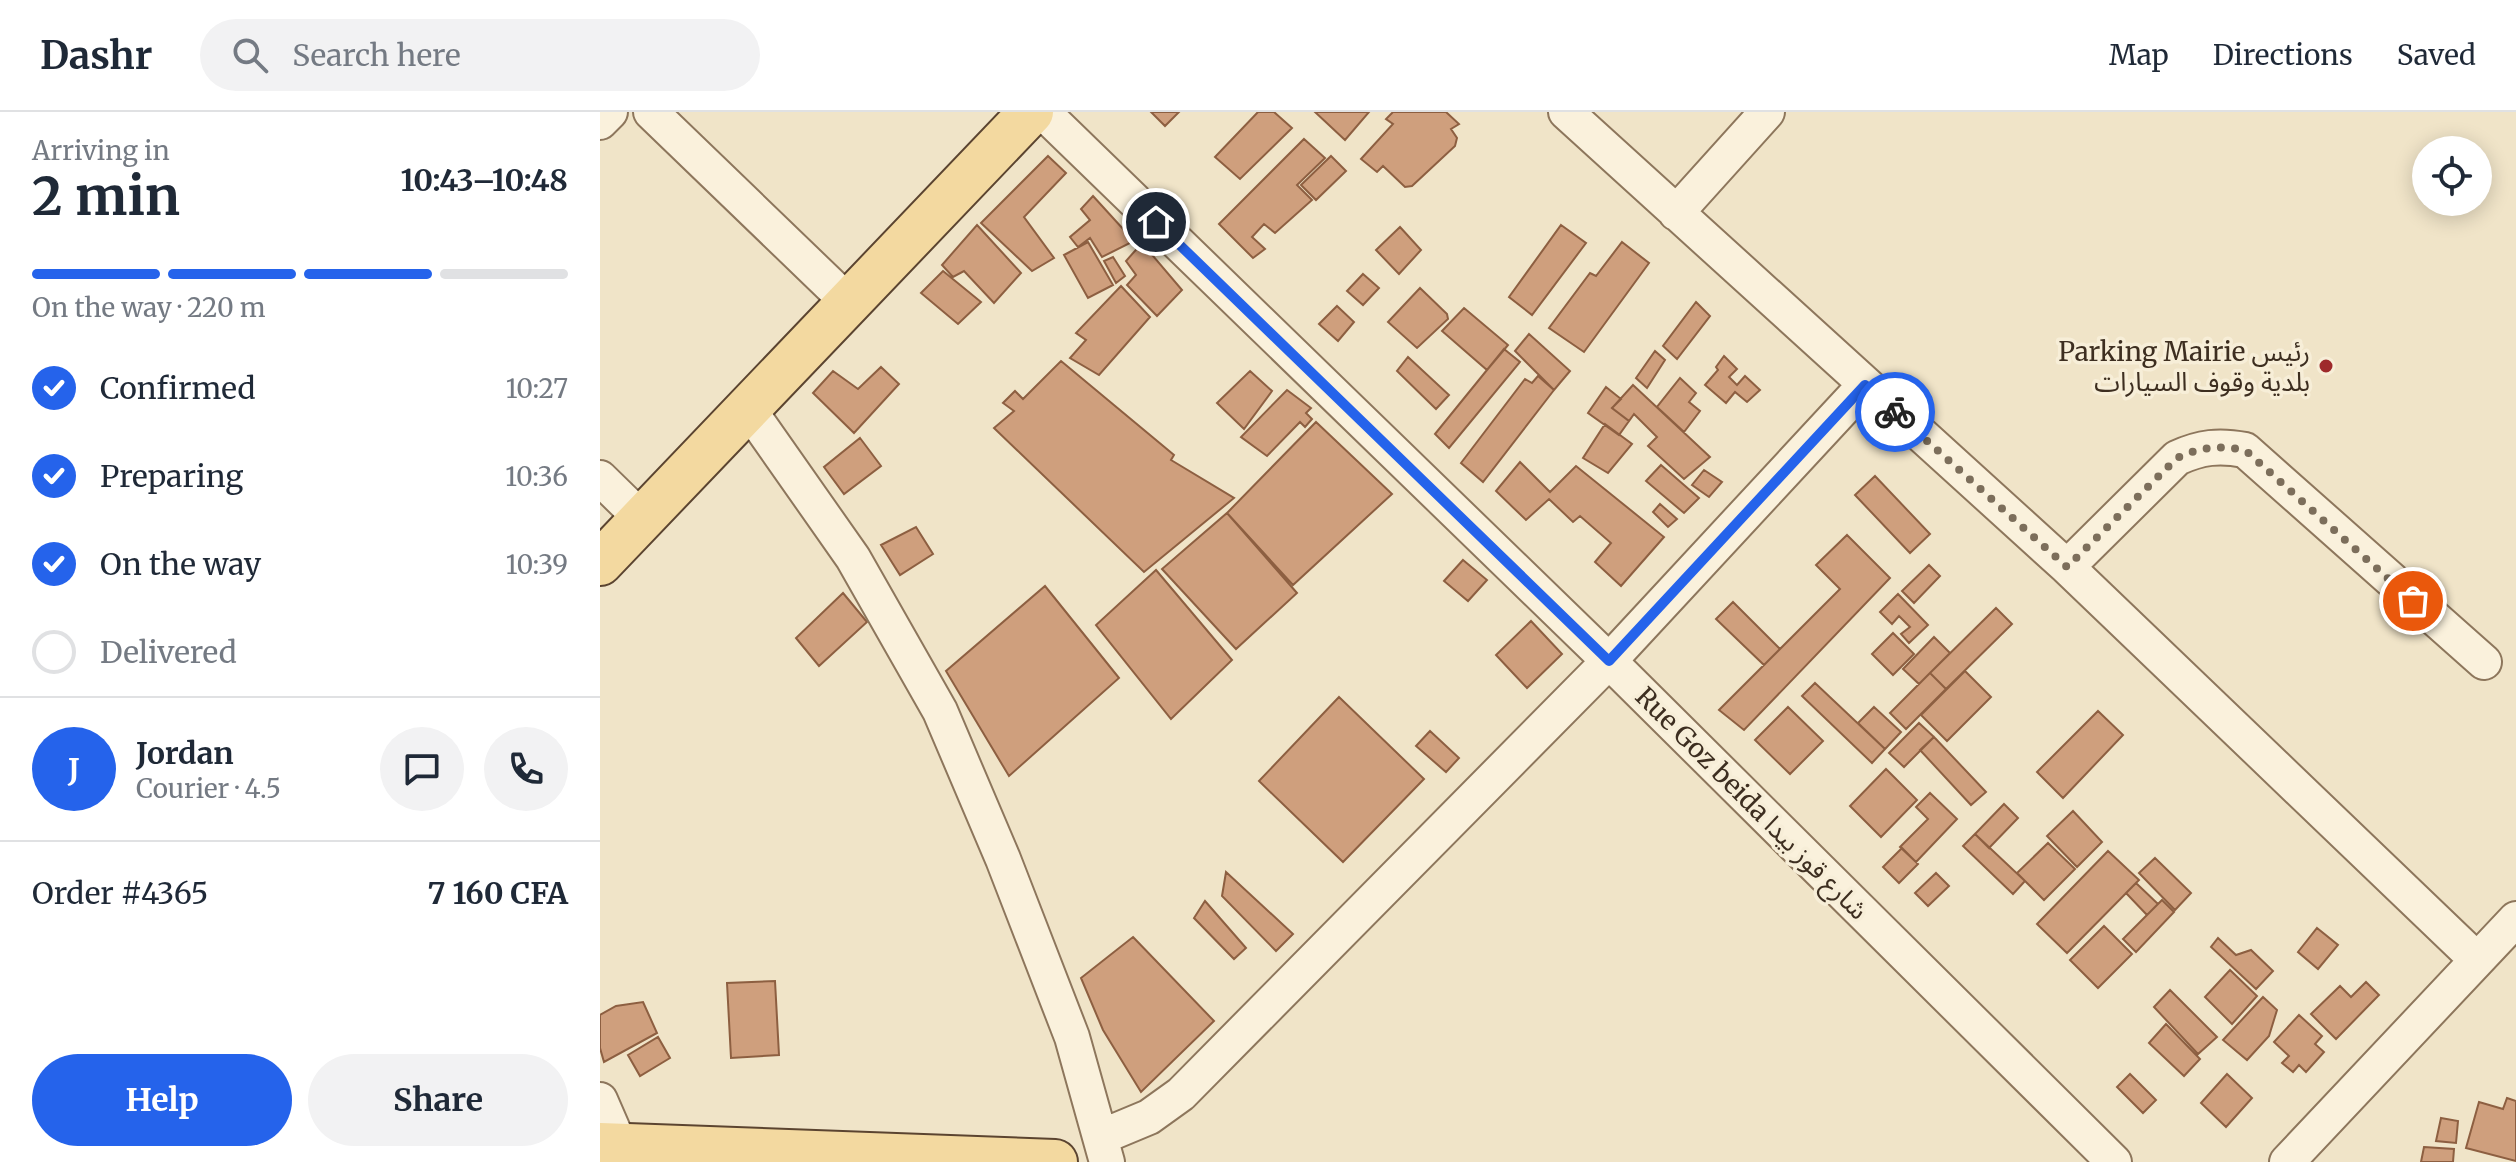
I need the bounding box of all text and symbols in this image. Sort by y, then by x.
search box [200,19,760,91]
text: Dashr [40,32,152,79]
icon: search [228,33,272,77]
text: Search here [292,36,461,74]
text: Map [2109,37,2169,73]
text: Directions [2213,37,2353,73]
text: Saved [2397,37,2476,73]
text: Arriving in [32,134,170,167]
map controls [2412,136,2492,216]
button: locate [2412,136,2492,216]
text: 10:43–10:48 [401,161,568,199]
text: 2 min [32,164,180,229]
pin [1122,188,1190,256]
icon: home [1134,200,1178,244]
text: On the way · 220 m [32,291,266,324]
place label: Parking Mairie رئيس بلدية وقوف السيارات [2058,335,2310,398]
marker: Parking Mairie رئيس بلدية وقوف السيارات [2317,357,2335,375]
icon: check [32,366,76,410]
text: Confirmed [100,369,255,407]
text: 10:27 [506,372,568,405]
courier [1855,372,1935,452]
icon: bike [1873,390,1917,434]
icon: check [32,454,76,498]
text: Preparing [100,457,243,495]
text: 10:36 [505,460,568,493]
icon: check [32,542,76,586]
text: On the way [100,545,261,583]
text: 10:39 [506,548,568,581]
pin [2379,567,2447,635]
icon: bag [2391,579,2435,623]
text: Delivered [100,633,237,671]
street label: Rue Goz beida شارع قوز بيدا [1627,680,1875,928]
button: chat [380,727,464,811]
button: phone [484,727,568,811]
text: Jordan [136,734,234,772]
text: J [68,750,80,788]
text: Courier · 4.5 [136,772,281,805]
text: Order #4365 [32,874,208,912]
text: 7 160 CFA [427,874,568,912]
button: Help [32,1054,292,1146]
button: Share [308,1054,568,1146]

